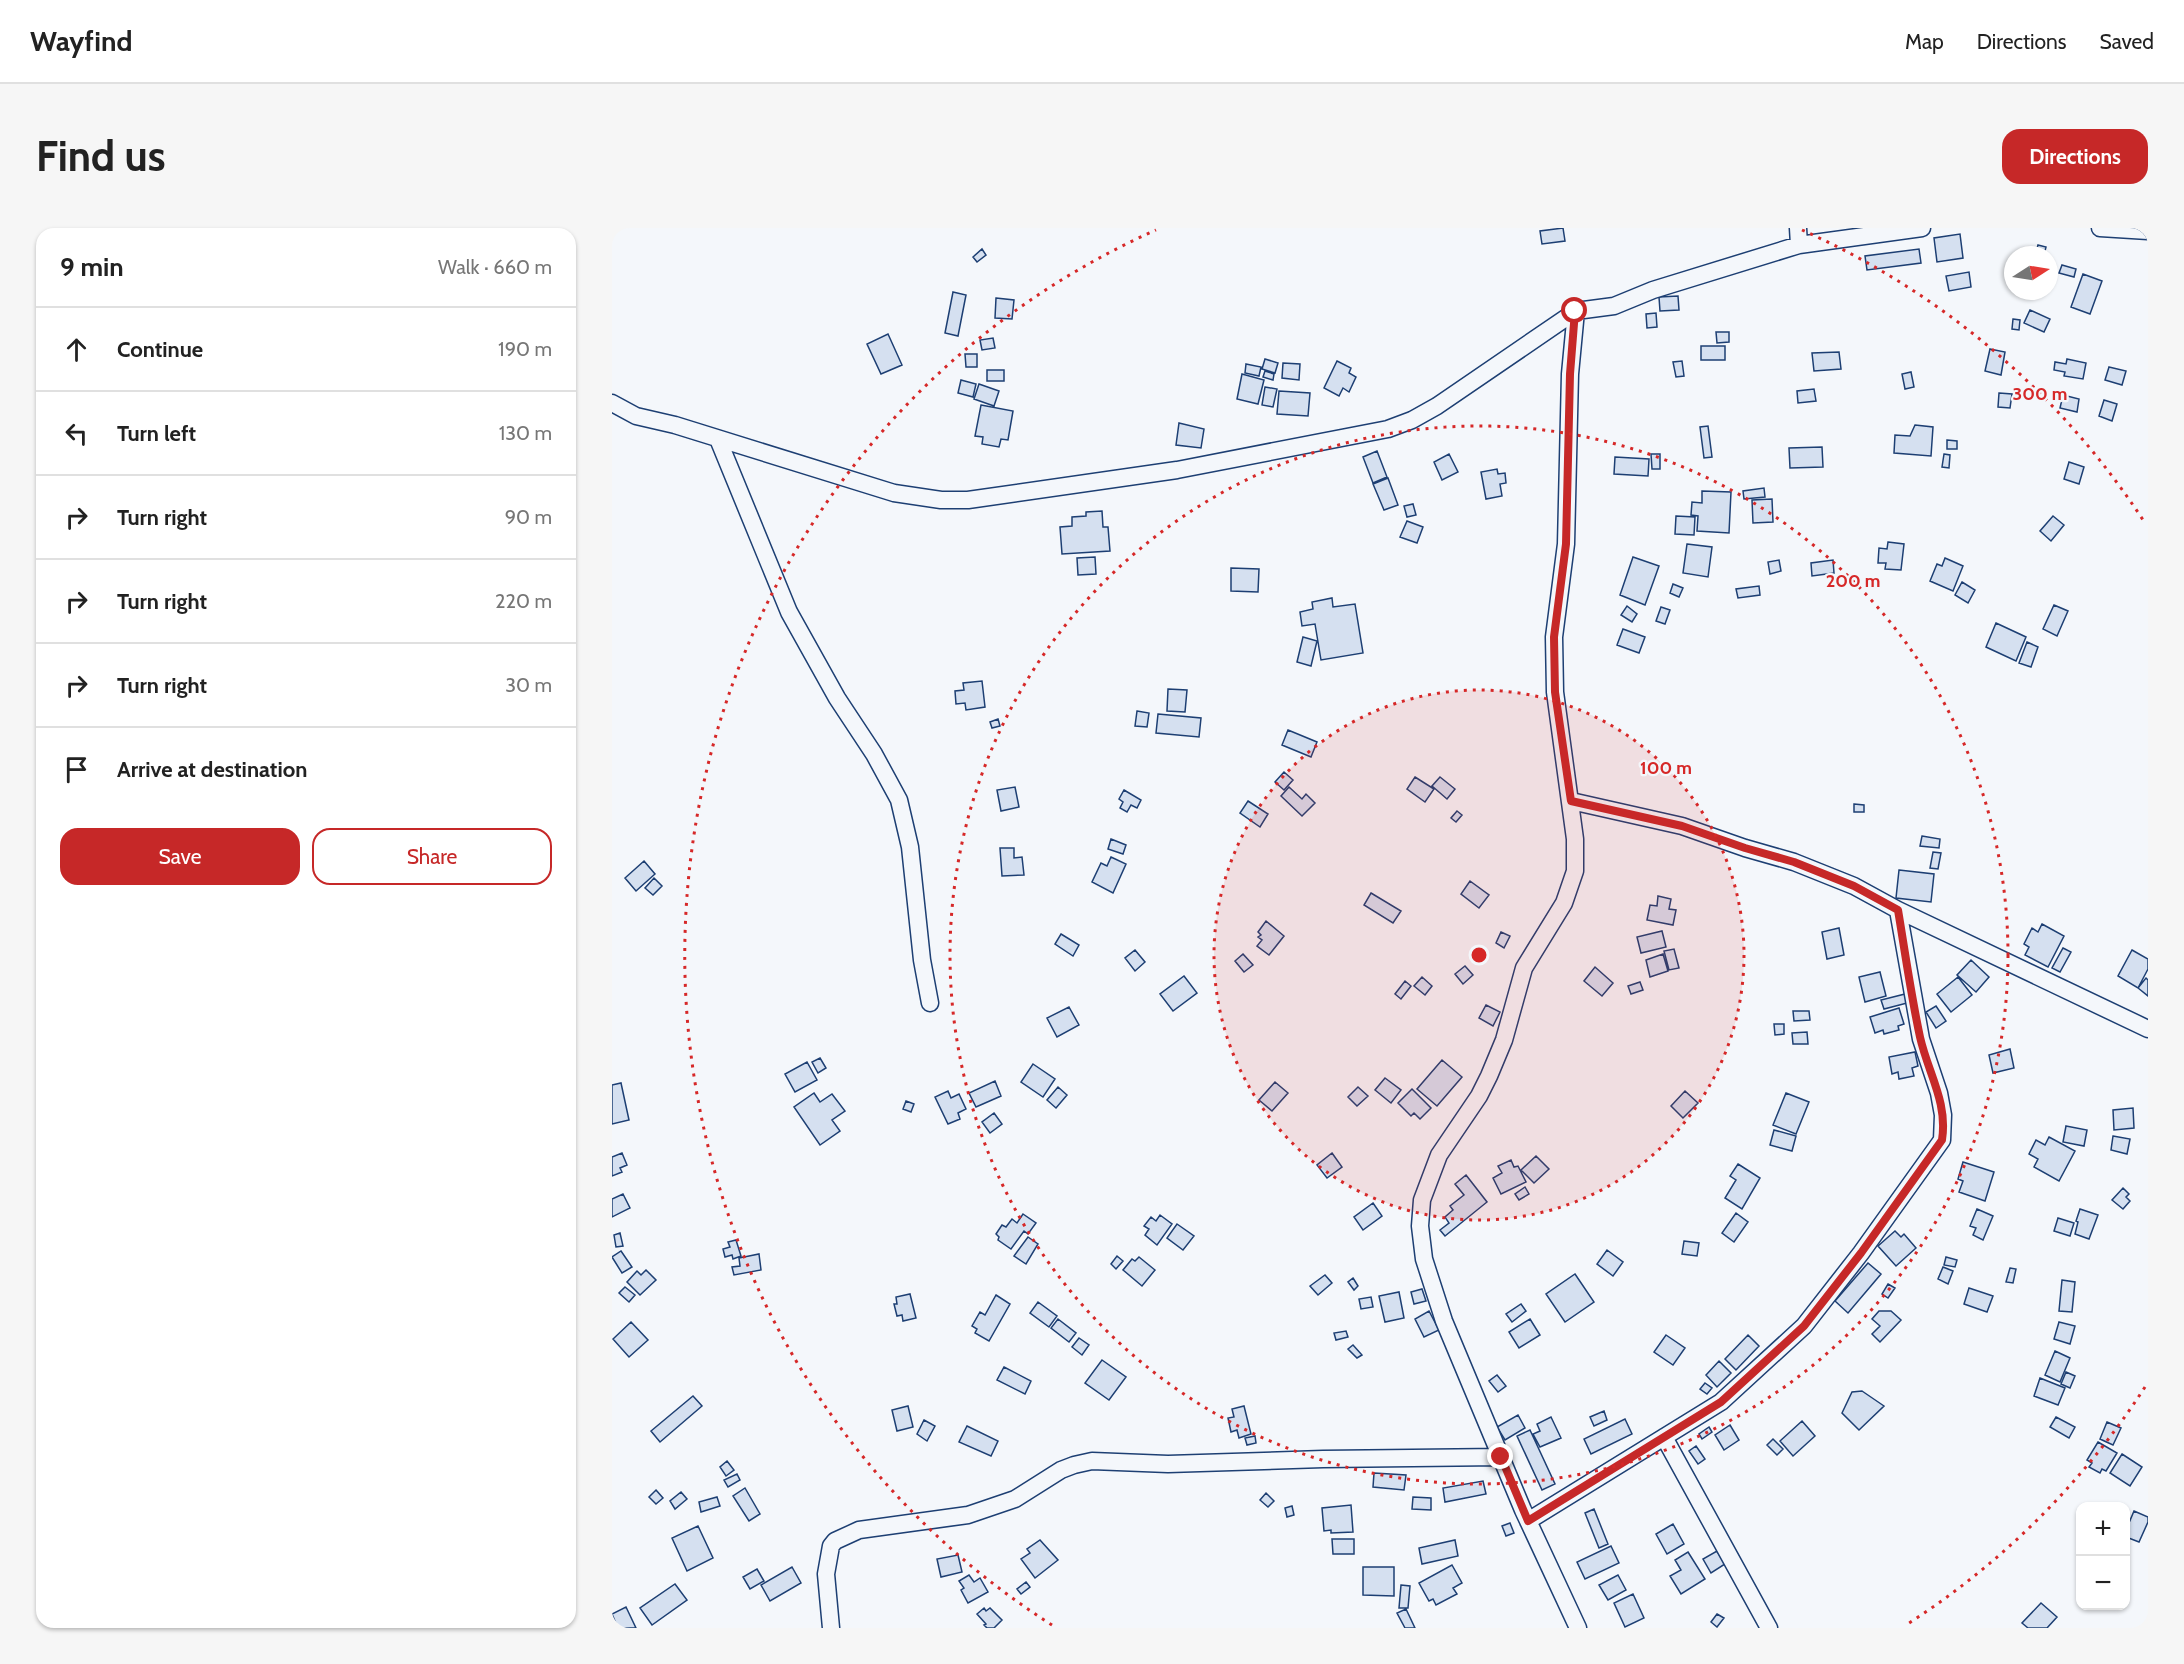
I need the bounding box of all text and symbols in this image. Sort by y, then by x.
text: Wayfind [30,24,132,58]
text: Map [1905,29,1944,54]
text: Directions [1977,29,2066,54]
text: Saved [2099,29,2154,54]
button: Directions [2002,129,2148,184]
text: Find us [36,130,165,182]
north arrow [2004,246,2058,300]
text: 9 min [60,251,124,283]
text: Walk · 660 m [438,255,552,279]
route start [1561,297,1587,323]
icon: ahead [60,333,93,366]
text: Continue [117,336,203,363]
text: 190 m [498,337,552,361]
text: 300 m [2013,383,2067,405]
icon: left [60,417,93,450]
text: Turn left [117,420,196,447]
text: 130 m [499,421,552,445]
icon: right [60,501,93,534]
text: Turn right [117,504,207,531]
text: 90 m [505,505,552,529]
text: 200 m [1826,570,1880,592]
icon: right [60,585,93,618]
text: Turn right [117,588,207,615]
text: 220 m [495,589,552,613]
icon: right [60,669,93,702]
text: Turn right [117,672,207,699]
text: 30 m [505,673,552,697]
icon: arrive [60,753,93,786]
text: Arrive at destination [117,756,307,783]
text: 100 m [1640,757,1692,779]
button: Save [60,828,300,885]
button: Share [312,828,552,885]
centre of rings [1469,945,1489,965]
route end [1487,1443,1513,1469]
map controls [2076,1502,2130,1610]
button: + [2076,1502,2130,1556]
button: − [2076,1556,2130,1610]

